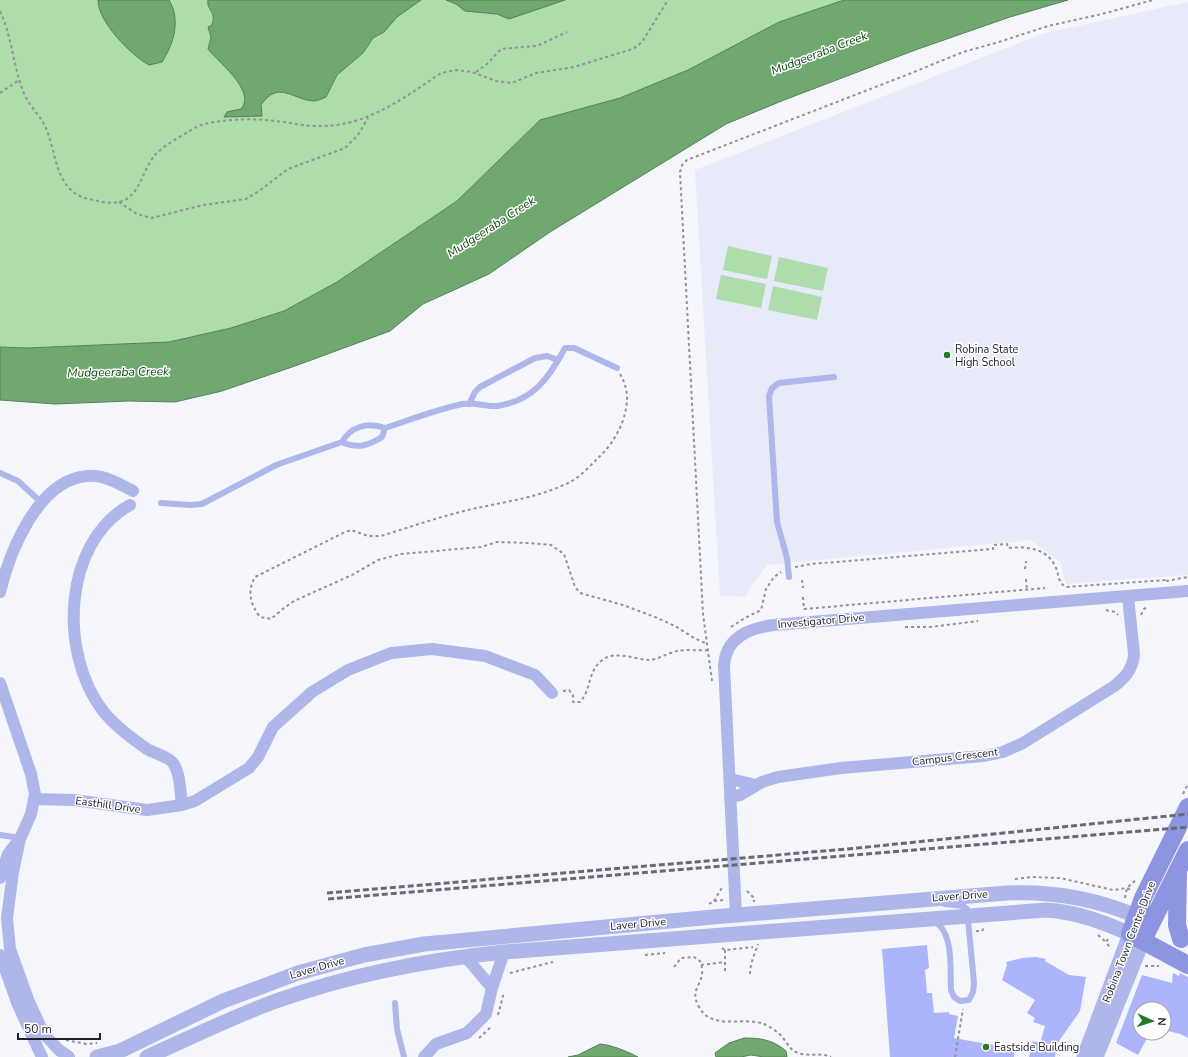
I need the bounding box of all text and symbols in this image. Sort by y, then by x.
water label: Mudgeeraba Creek [769,27,870,79]
water label: Mudgeeraba Creek [444,192,539,261]
place label: Robina State High School [955,342,1018,370]
marker: Robina State High School [942,350,952,360]
water label: Mudgeeraba Creek [67,363,170,381]
street label: Investigator Drive [777,610,865,632]
street label: Campus Crescent [911,744,999,770]
street label: Easthill Drive [75,793,142,817]
street label: Robina Town Centre Drive [1099,879,1159,1005]
street label: Laver Drive [932,887,989,905]
street label: Laver Drive [609,914,667,934]
street label: Laver Drive [288,953,346,983]
north arrow [1132,1001,1172,1041]
scale bar [18,1015,100,1041]
text: N [1154,1017,1169,1026]
text: 50 m [24,1021,52,1037]
place label: Eastside Building [994,1040,1079,1055]
marker: Eastside Building [981,1042,991,1052]

